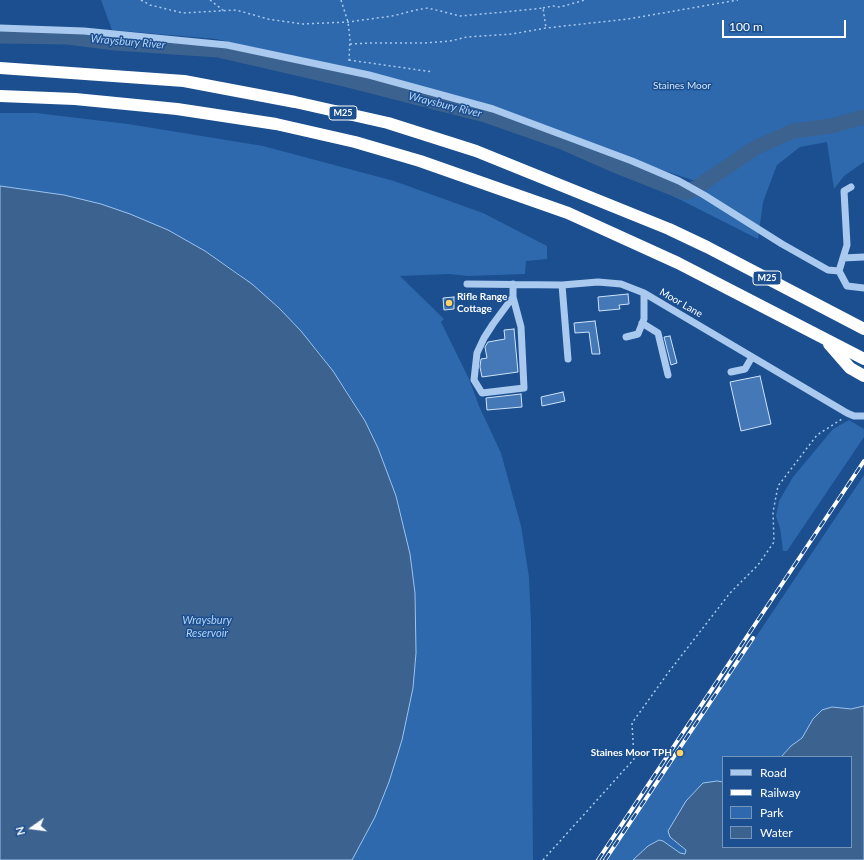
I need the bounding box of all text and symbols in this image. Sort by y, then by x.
scale bar [724,12,848,38]
text: 100 m [729,19,763,34]
water label: Wraysbury River [90,32,166,52]
park label: Staines Moor [653,80,711,92]
water label: Wraysbury River [407,90,483,120]
road number: M25 [329,106,357,120]
road number: M25 [753,271,781,285]
street label: Moor Lane [657,286,705,320]
place label: Rifle Range Cottage [457,291,507,314]
marker: Rifle Range Cottage [444,298,454,308]
water label: Wraysbury Reservoir [182,613,232,639]
place label: Staines Moor TPH [591,747,672,759]
marker: Staines Moor TPH [675,748,685,758]
legend [722,756,852,848]
text: Road [760,765,787,780]
text: Railway [760,785,800,800]
text: Park [760,805,783,820]
north arrow [12,808,52,848]
text: N [13,825,27,837]
text: Water [760,825,793,840]

